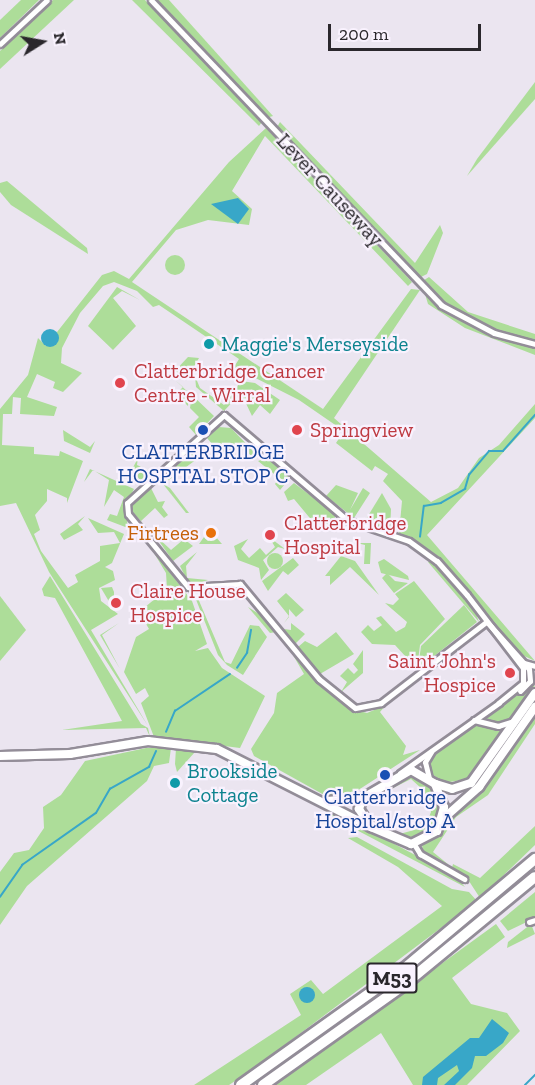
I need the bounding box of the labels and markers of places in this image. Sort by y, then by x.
place label: Maggie's Merseyside [221,331,408,357]
marker: Maggie's Merseyside [202,337,216,351]
place label: Clatterbridge Cancer Centre - Wirral [134,358,325,408]
marker: Clatterbridge Cancer Centre - Wirral [111,374,129,392]
place label: Springview [310,417,413,443]
marker: Springview [288,421,306,439]
marker: CLATTERBRIDGE HOSPITAL STOP C [196,423,210,437]
place label: CLATTERBRIDGE HOSPITAL STOP C [117,439,289,489]
place label: Clatterbridge Hospital [284,510,406,560]
place label: Firtrees [127,520,199,546]
marker: Firtrees [204,526,218,540]
marker: Clatterbridge Hospital [261,526,279,544]
place label: Claire House Hospice [130,578,246,628]
marker: Claire House Hospice [107,594,125,612]
place label: Saint John's Hospice [388,648,496,698]
marker: Saint John's Hospice [501,664,519,682]
place label: Brookside Cottage [187,758,277,808]
marker: Clatterbridge Hospital/stop A [378,768,392,782]
marker: Brookside Cottage [168,776,182,790]
place label: Clatterbridge Hospital/stop A [315,784,455,834]

